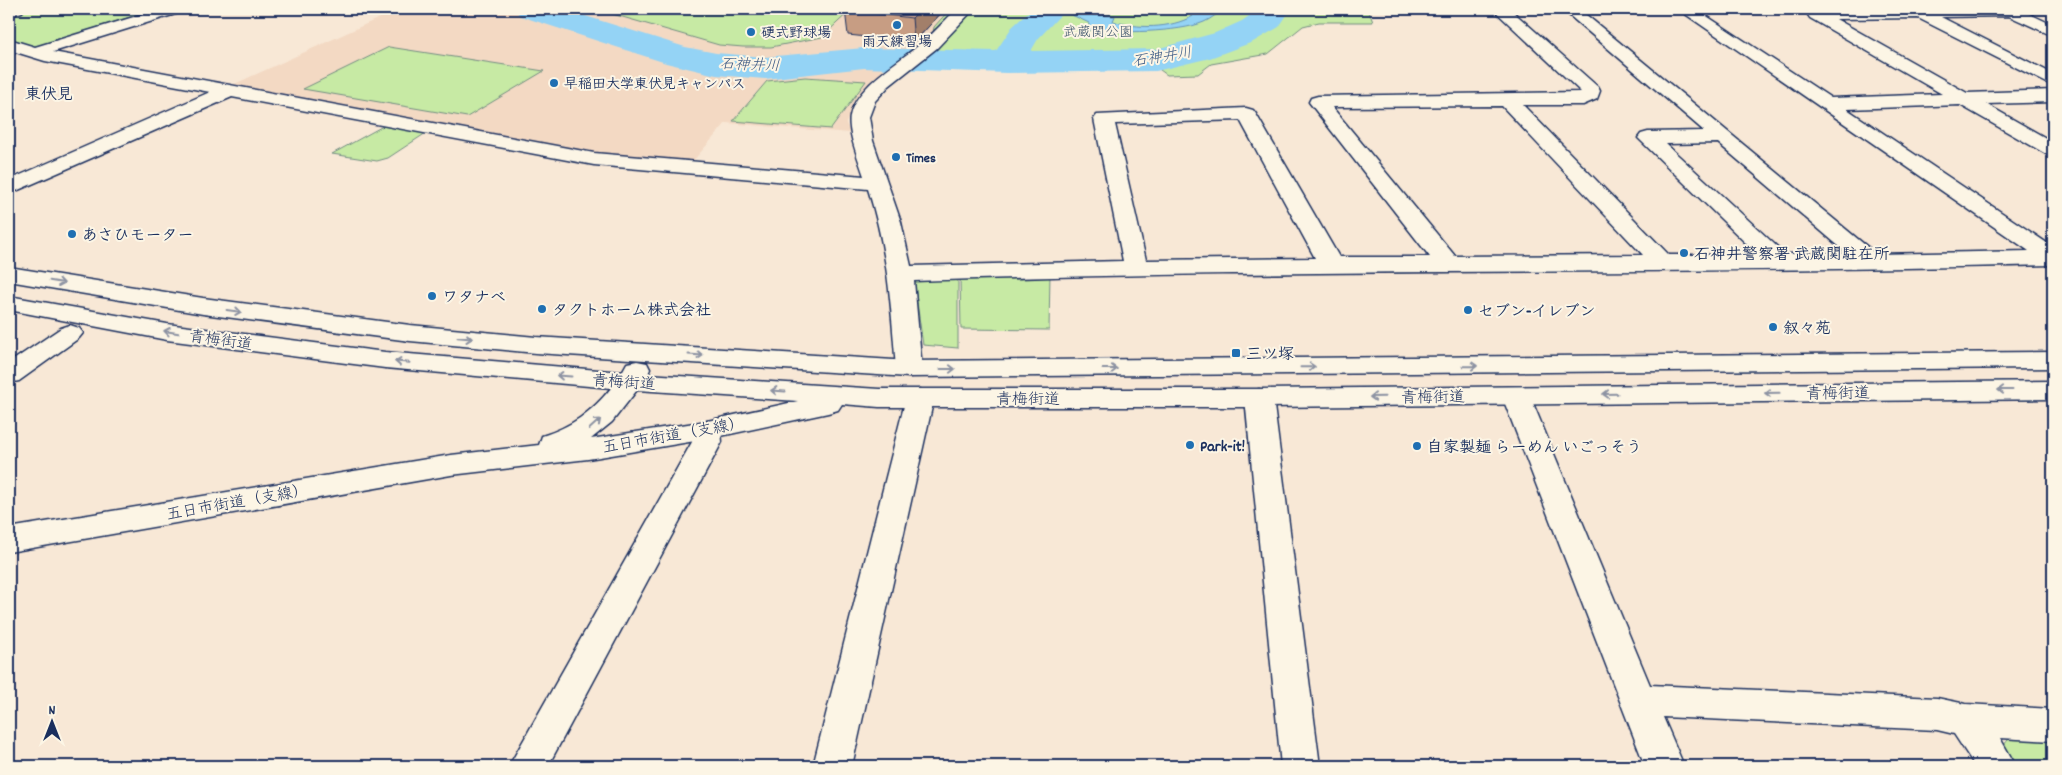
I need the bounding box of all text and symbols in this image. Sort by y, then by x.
marker: 雨天練習場 [891,19,903,31]
park label: 武蔵関公園 [1063,23,1133,43]
place label: 硬式野球場 [761,24,831,44]
marker: 硬式野球場 [745,26,757,38]
place label: 雨天練習場 [862,33,932,53]
water label: 石神井川 [1131,42,1194,74]
water label: 石神井川 [720,54,780,78]
place label: 早稲田大学東伏見キャンパス [564,75,745,95]
marker: 早稲田大学東伏見キャンパス [548,77,560,89]
district label: 東伏見 [25,84,73,107]
place label: Times [906,149,936,169]
marker: Times [890,151,902,163]
place label: あさひモーター [82,225,194,248]
marker: あさひモーター [66,228,78,240]
place label: 石神井警察署 武蔵関駐在所 [1694,244,1890,267]
marker: 石神井警察署 武蔵関駐在所 [1678,247,1690,259]
one-way arrow [48,278,64,288]
place label: ワタナベ [442,287,506,310]
marker: ワタナベ [426,290,438,302]
place label: タクトホーム株式会社 [552,300,711,323]
place label: セブン-イレブン [1478,301,1595,324]
marker: タクトホーム株式会社 [536,303,548,315]
marker: セブン-イレブン [1462,304,1474,316]
one-way arrow [226,306,242,316]
place label: 叙々苑 [1783,318,1831,341]
marker: 叙々苑 [1767,321,1779,333]
street label: 青梅街道 [187,326,254,357]
one-way arrow [163,327,179,337]
one-way arrow [457,333,473,343]
place label: 三ツ塚 [1246,344,1294,367]
marker: 三ツ塚 [1230,347,1242,359]
one-way arrow [688,351,704,360]
one-way arrow [394,357,410,367]
one-way arrow [1462,361,1478,371]
one-way arrow [1299,362,1315,372]
one-way arrow [939,364,955,374]
one-way arrow [1102,364,1118,374]
street label: 青梅街道 [591,370,657,397]
one-way arrow [556,371,572,381]
street label: 青梅街道 [1806,382,1870,407]
one-way arrow [1997,385,2013,395]
one-way arrow [770,386,786,396]
street label: 青梅街道 [1401,386,1465,411]
one-way arrow [1764,388,1780,398]
street label: 青梅街道 [996,389,1060,412]
one-way arrow [1602,390,1618,399]
one-way arrow [1369,392,1386,402]
street label: 五日市街道（支線） [601,413,746,460]
one-way arrow [588,418,601,429]
place label: Park-it! [1200,436,1245,459]
place label: 自家製麺 らーめん いごっそう [1427,437,1642,460]
marker: Park-it! [1184,439,1196,451]
marker: 自家製麺 らーめん いごっそう [1411,440,1423,452]
street label: 五日市街道（支線） [165,480,310,527]
north arrow [28,698,78,748]
text: N [49,701,56,721]

